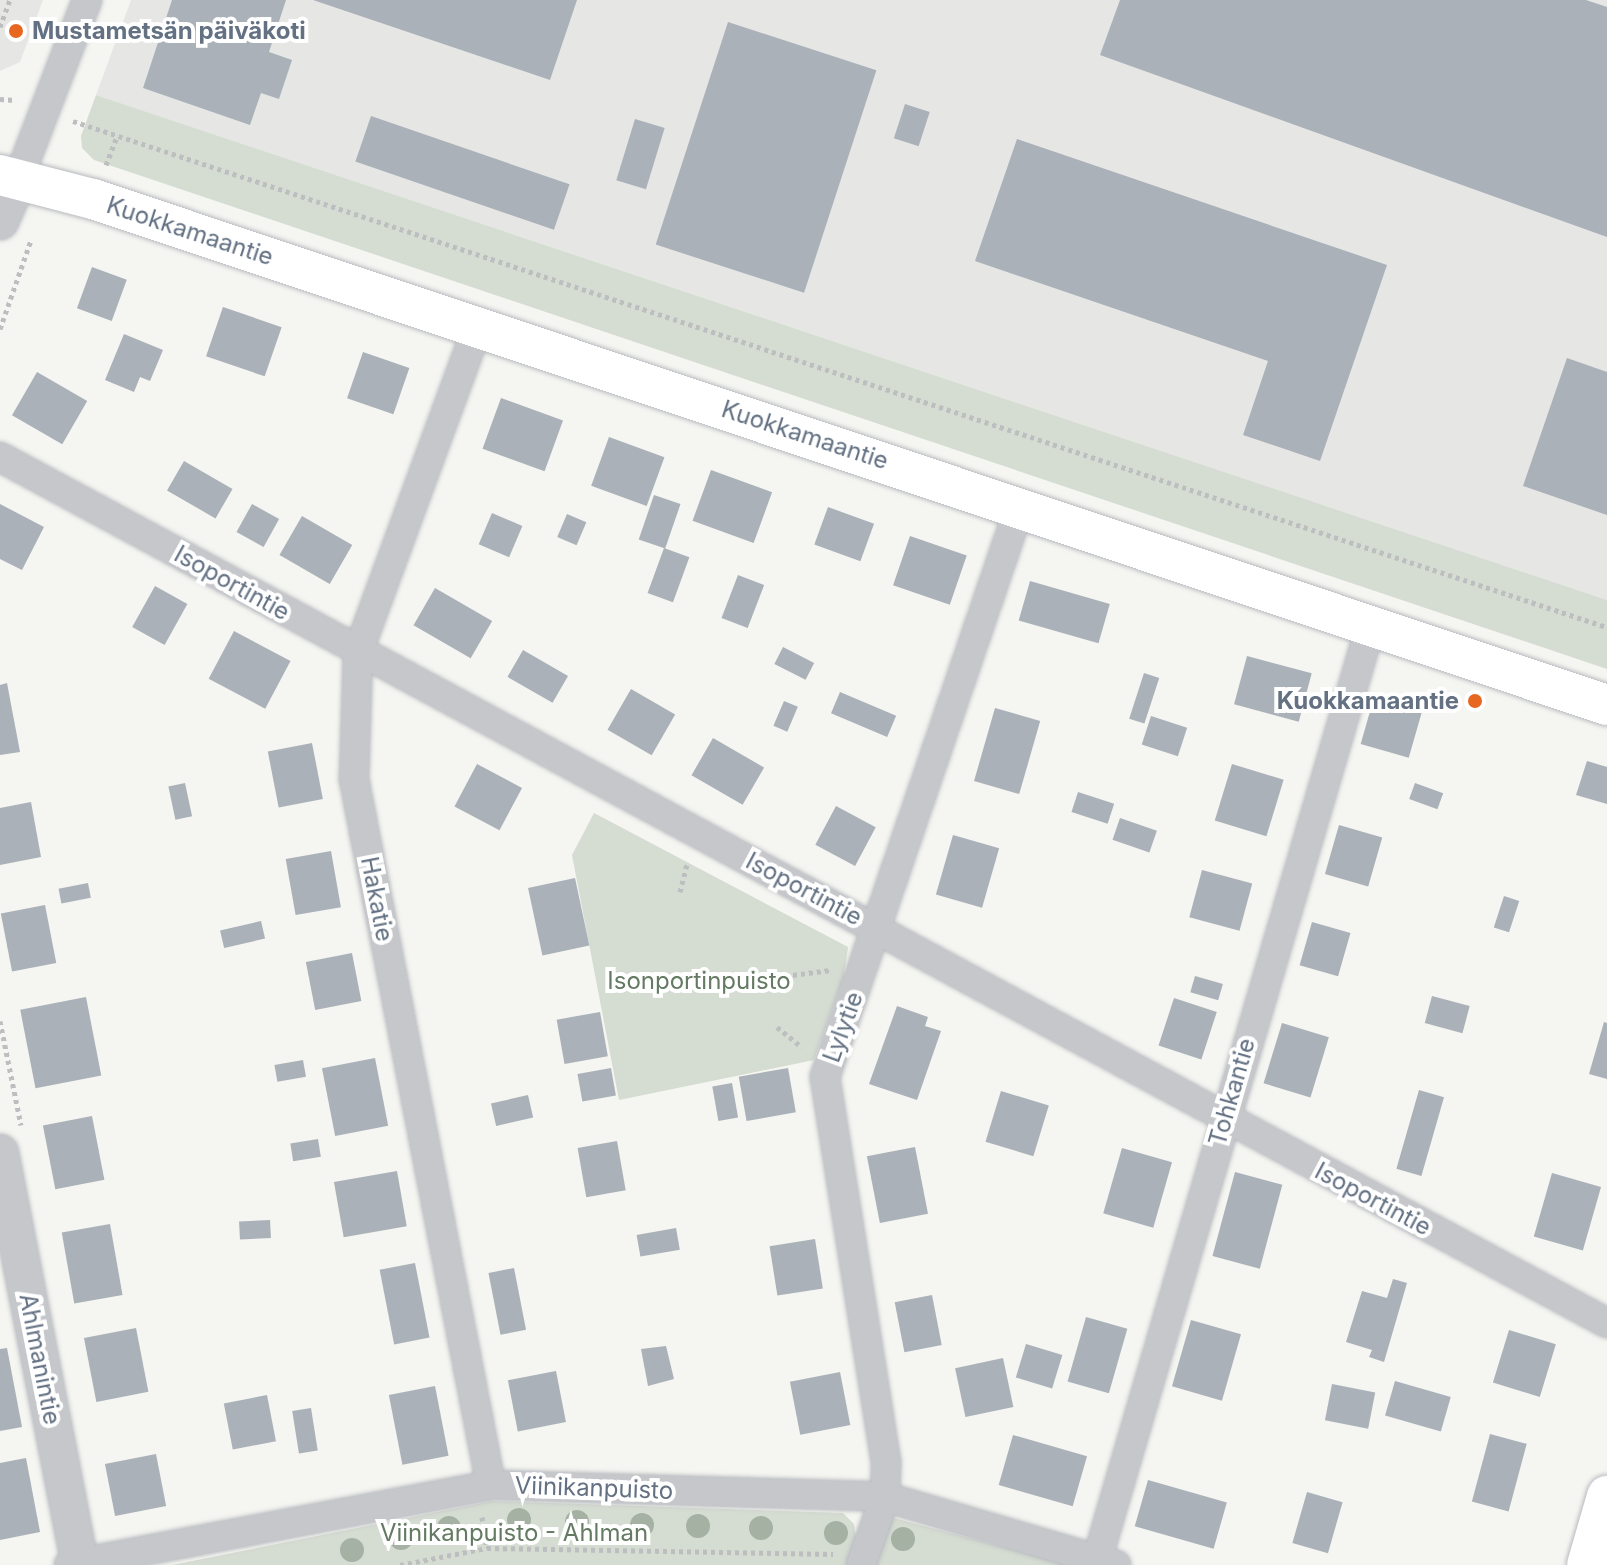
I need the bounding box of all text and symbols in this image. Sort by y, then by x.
place label: Mustametsän päiväkoti [32,17,306,45]
marker: Mustametsän päiväkoti [7,22,25,40]
street label: Kuokkamaantie [103,190,277,272]
street label: Kuokkamaantie [718,394,892,476]
street label: Isoportintie [169,539,295,627]
place label: Kuokkamaantie [1277,687,1459,715]
marker: Kuokkamaantie [1466,692,1484,710]
street label: Isoportintie [741,846,867,932]
street label: Hakatie [355,854,399,944]
park label: Isonportinpuisto [607,967,791,995]
street label: Lylytie [817,988,869,1066]
street label: Tohkantie [1203,1035,1261,1149]
street label: Isoportintie [1310,1156,1436,1242]
street label: Ahlmanintie [13,1291,67,1427]
street label: Viinikanpuisto [514,1471,674,1505]
park label: Viinikanpuisto - Ahlman [380,1519,648,1547]

